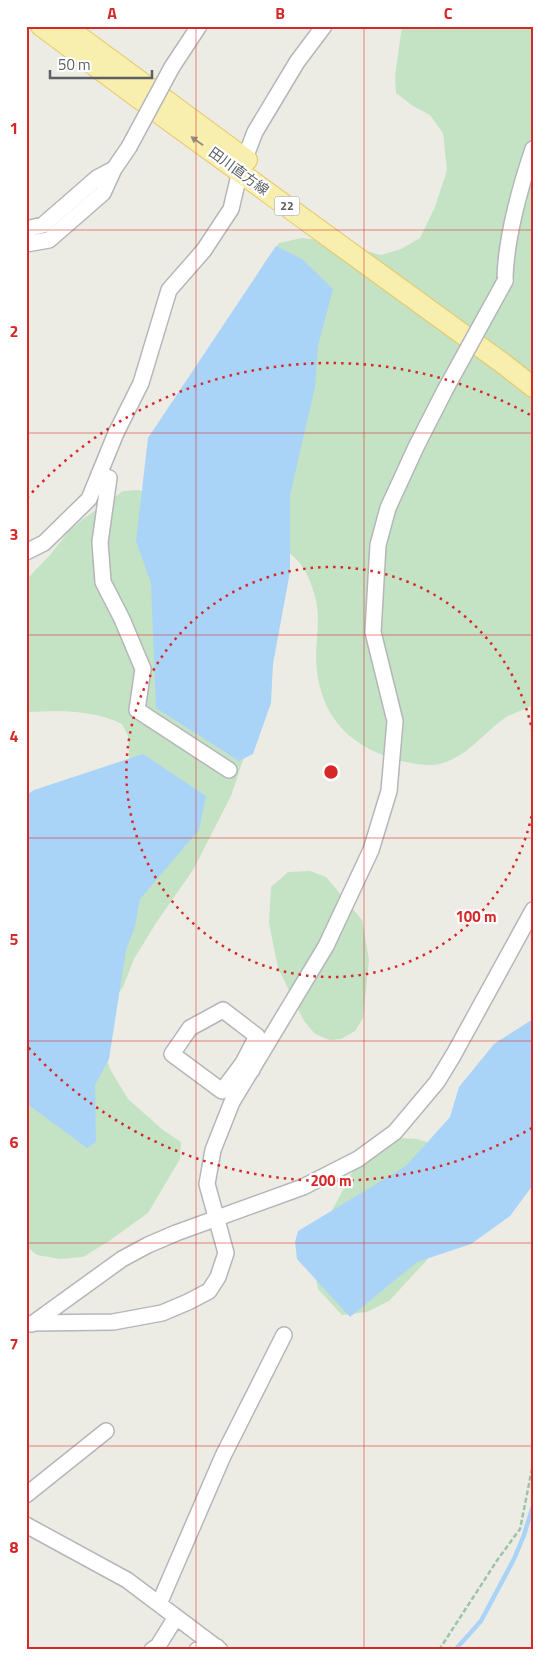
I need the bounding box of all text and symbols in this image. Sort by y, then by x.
text: A [107,1,117,25]
text: B [275,1,285,25]
text: C [444,1,453,25]
scale bar [50,48,152,80]
text: 50 m [58,53,91,76]
text: 1 [10,116,18,140]
one-way arrow [190,136,204,146]
street label: 田川直方線 [205,142,274,200]
road number: 22 [274,197,300,216]
text: 2 [10,319,18,343]
text: 3 [10,522,18,546]
text: 4 [10,724,19,748]
centre of rings [322,763,340,781]
text: 100 m [455,905,497,928]
text: 5 [10,927,19,951]
text: 6 [10,1130,19,1154]
text: 200 m [310,1169,352,1192]
text: 7 [10,1332,18,1356]
text: 8 [10,1535,19,1559]

